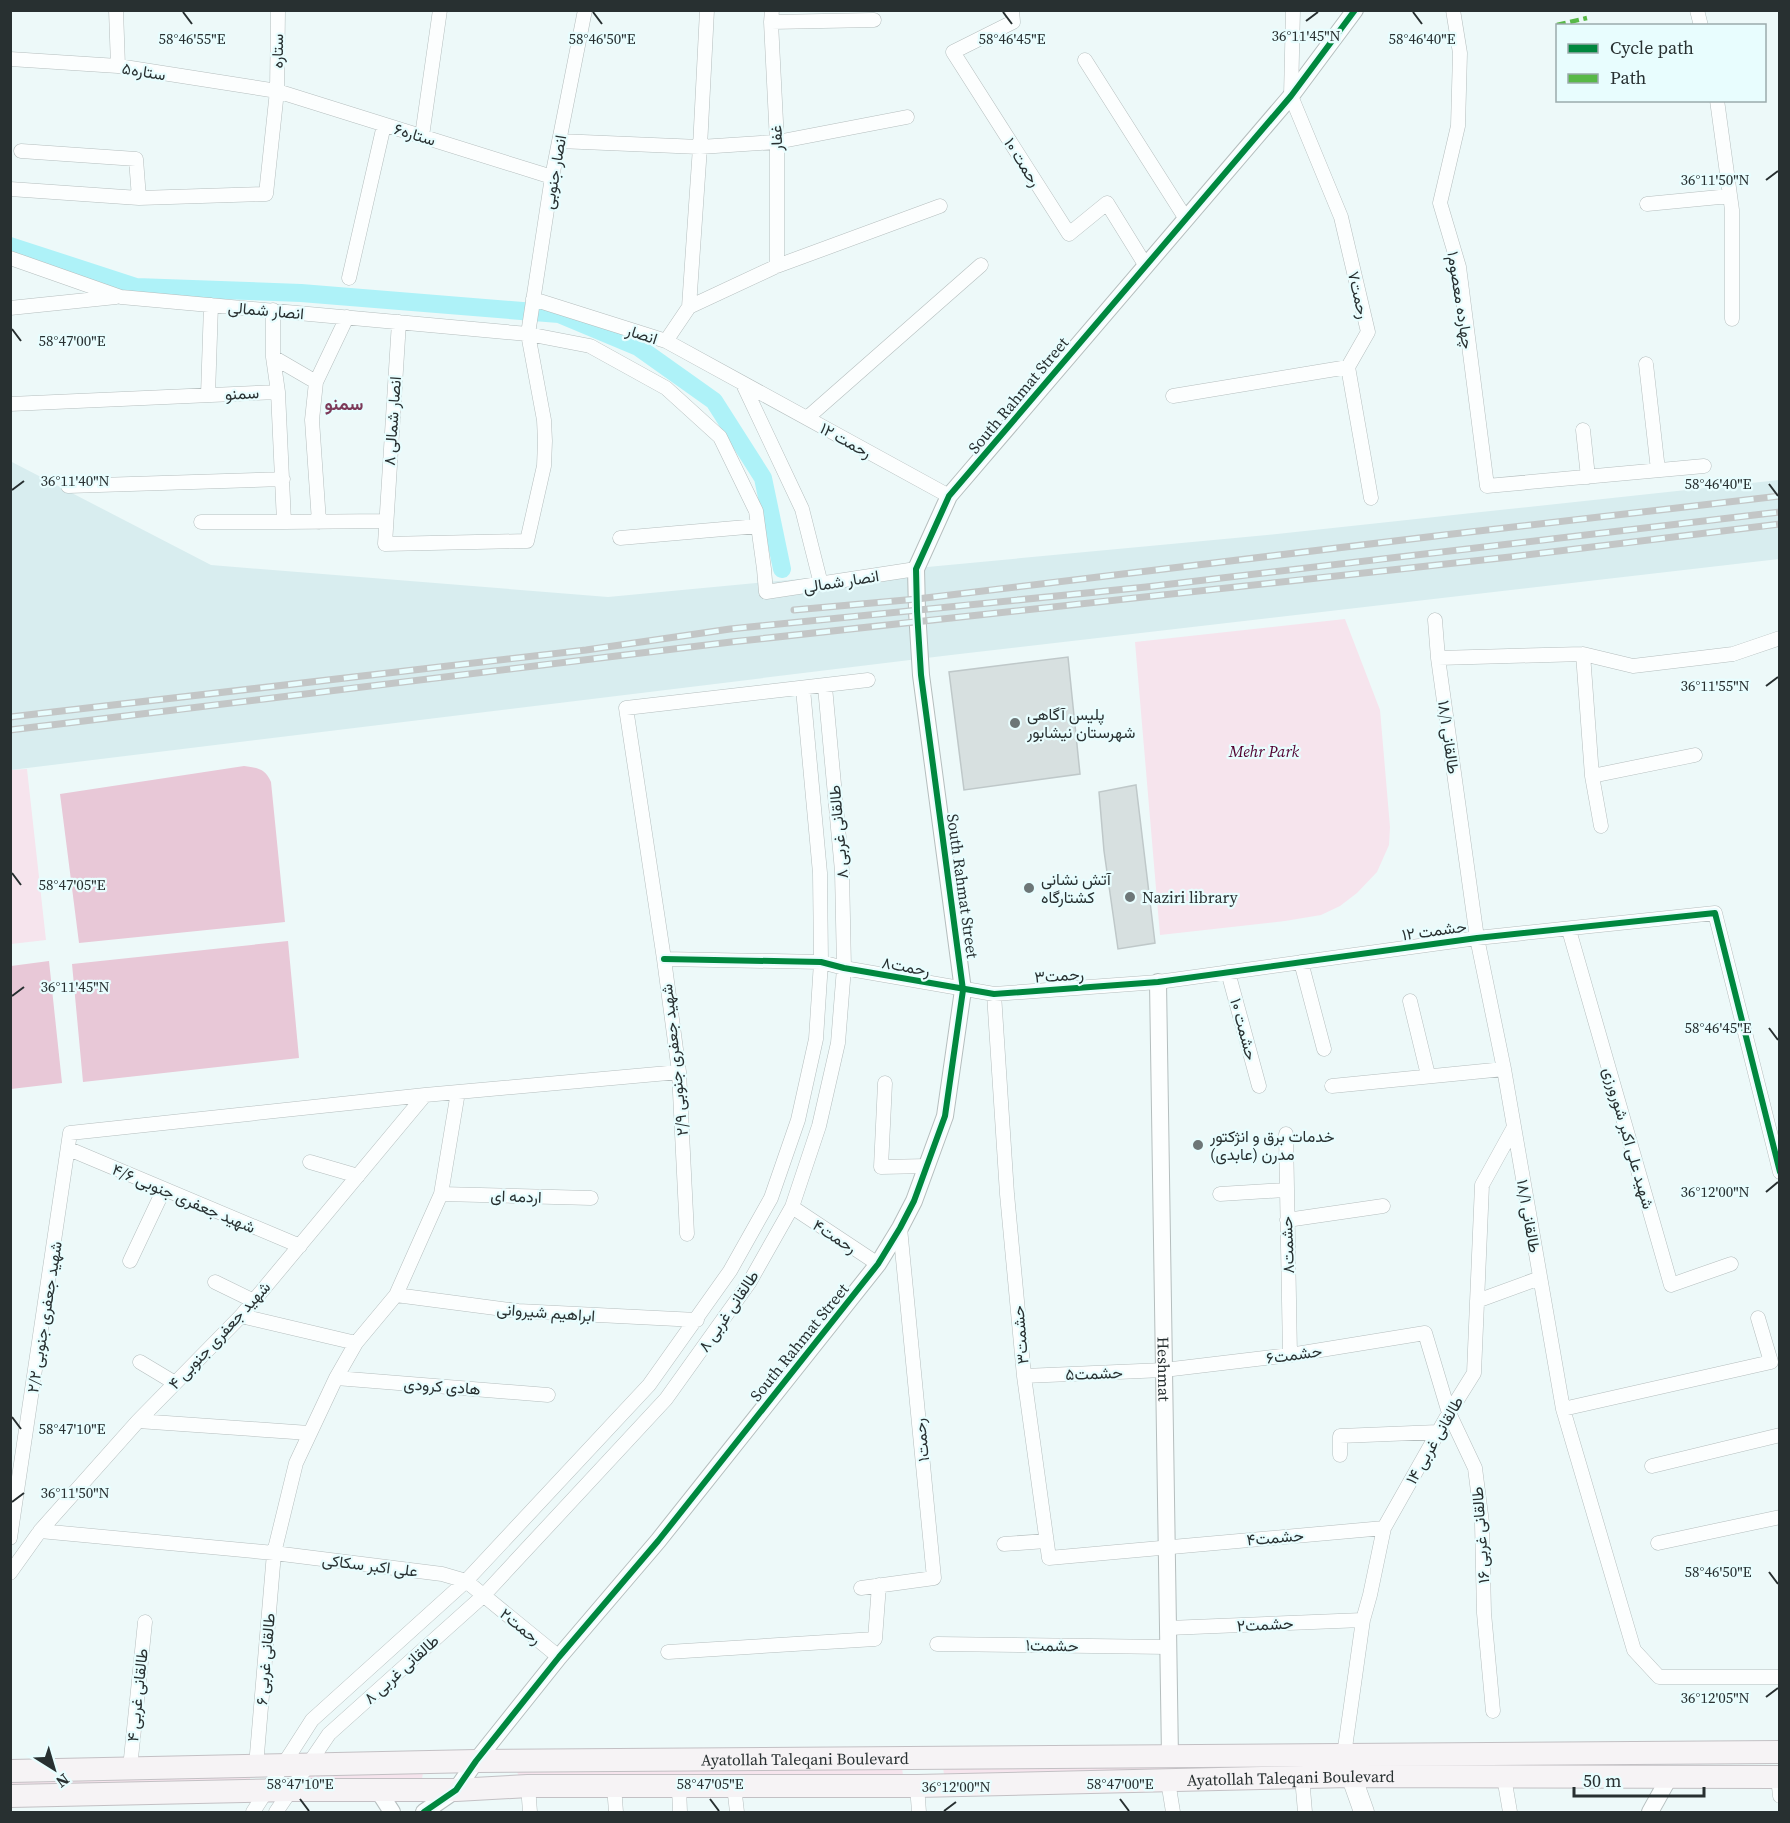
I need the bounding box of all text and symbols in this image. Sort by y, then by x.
legend [1556,24,1766,102]
text: 36°11'45"N [1271,25,1341,46]
text: 58°46'55"E [158,28,226,49]
text: 58°46'50"E [568,28,636,49]
text: 58°46'45"E [978,28,1046,49]
text: 58°46'40"E [1388,28,1456,49]
street label: ستاره [266,34,288,68]
text: Cycle path [1610,35,1694,60]
street label: ستاره۵ [121,57,167,85]
text: Path [1610,65,1647,90]
street label: ستاره۶ [392,117,438,151]
street label: غفار [765,125,787,152]
street label: انصار جنوبی [537,133,571,211]
street label: رحمت ۱۰ [999,133,1047,191]
text: 36°11'50"N [1680,169,1750,190]
street label: چهارده معصوم۱ [1441,250,1480,351]
street label: رحمت۷ [1343,269,1375,321]
street label: انصار شمالی [227,296,305,324]
street label: انصار [623,318,660,349]
text: 58°47'00"E [38,330,106,351]
street label: South Rahmat Street [963,332,1074,458]
street label: انصار شمالی ۸ [378,376,406,466]
street label: سمنو [224,381,260,405]
district label: سمنو [325,391,363,416]
street label: رحمت ۱۲ [816,417,876,463]
text: 36°11'40"N [40,470,110,491]
text: 58°46'40"E [1684,473,1752,494]
street label: انصار شمالی [802,564,880,598]
text: 36°11'55"N [1680,675,1750,696]
street label: طالقانی ۱۸/۱ [1433,699,1465,775]
place label: پلیس آگاهی شهرستان نیشابور [1026,703,1135,743]
marker: پلیس آگاهی شهرستان نیشابور [1008,716,1022,730]
park label: Mehr Park [1228,740,1300,762]
street label: طالقانی غربی ۸ [823,784,853,880]
street label: South Rahmat Street [942,812,984,960]
place label: آتش نشانی کشتارگاه [1041,868,1112,908]
text: 58°47'05"E [38,874,106,895]
marker: آتش نشانی کشتارگاه [1022,881,1036,895]
place label: Naziri library [1142,886,1238,908]
marker: Naziri library [1123,890,1137,904]
street label: حشمت ۱۲ [1400,915,1468,945]
street label: رحمت۸ [880,951,932,981]
street label: رحمت۳ [1034,962,1084,988]
text: 36°11'45"N [40,976,110,997]
street label: شهید جعفری جنوبی ۲/۹ [655,983,693,1137]
street label: حشمت ۱۰ [1225,996,1263,1063]
text: 58°46'45"E [1684,1017,1752,1038]
street label: شهید علی اکبر شورورزی [1598,1065,1660,1211]
place label: خدمات برق و انژکتور مدرن (عابدی) [1209,1125,1335,1165]
marker: خدمات برق و انژکتور مدرن (عابدی) [1191,1138,1205,1152]
street label: شهید جعفری جنوبی ۴/۶ [109,1158,259,1238]
street label: طالقانی ۱۸/۱ [1512,1178,1546,1254]
text: 36°12'00"N [1680,1181,1750,1202]
street label: اردمه ای [490,1184,542,1208]
street label: رحمت۴ [809,1214,861,1258]
street label: حشمت۸ [1275,1216,1299,1274]
street label: شهید جعفری جنوبی ۲/۲ [21,1240,67,1394]
street label: طالقانی غربی ۸ [693,1266,763,1356]
street label: شهید جعفری جنوبی ۴ [163,1276,275,1394]
street label: South Rahmat Street [745,1278,854,1406]
street label: ابراهیم شیروانی [496,1298,596,1326]
street label: حشمت۳ [1006,1304,1034,1365]
street label: Heshmat [1152,1336,1176,1402]
street label: حشمت۶ [1265,1339,1324,1369]
street label: حشمت۵ [1065,1361,1123,1385]
street label: هادی کرودی [403,1372,481,1400]
street label: طالقانی غربی ۱۴ [1400,1392,1468,1488]
street label: رحمت۱ [908,1417,934,1463]
text: 58°47'10"E [38,1418,106,1439]
text: 36°11'50"N [40,1482,110,1503]
street label: طالقانی غربی ۱۶ [1466,1486,1494,1584]
street label: حشمت۴ [1245,1524,1305,1550]
street label: علی اکبر سکاکی [321,1548,419,1582]
text: 58°46'50"E [1684,1561,1752,1582]
street label: رحمت۲ [496,1603,546,1649]
street label: طالقانی غربی ۶ [250,1612,280,1706]
street label: حشمت۲ [1236,1612,1294,1636]
street label: طالقانی غربی ۸ [359,1629,443,1709]
street label: حشمت۱ [1025,1634,1079,1656]
street label: طالقانی غربی ۴ [121,1647,153,1743]
text: 36°12'05"N [1680,1687,1750,1708]
north arrow [24,1739,84,1799]
street label: Ayatollah Taleqani Boulevard [701,1747,909,1770]
scale bar [1574,1760,1704,1798]
street label: Ayatollah Taleqani Boulevard [1187,1765,1395,1791]
text: 50 m [1583,1768,1621,1793]
text: N [51,1769,74,1793]
text: 58°47'10"E [266,1773,334,1794]
text: 58°47'05"E [676,1773,744,1794]
text: 58°47'00"E [1086,1773,1154,1794]
text: 36°12'00"N [921,1776,991,1797]

